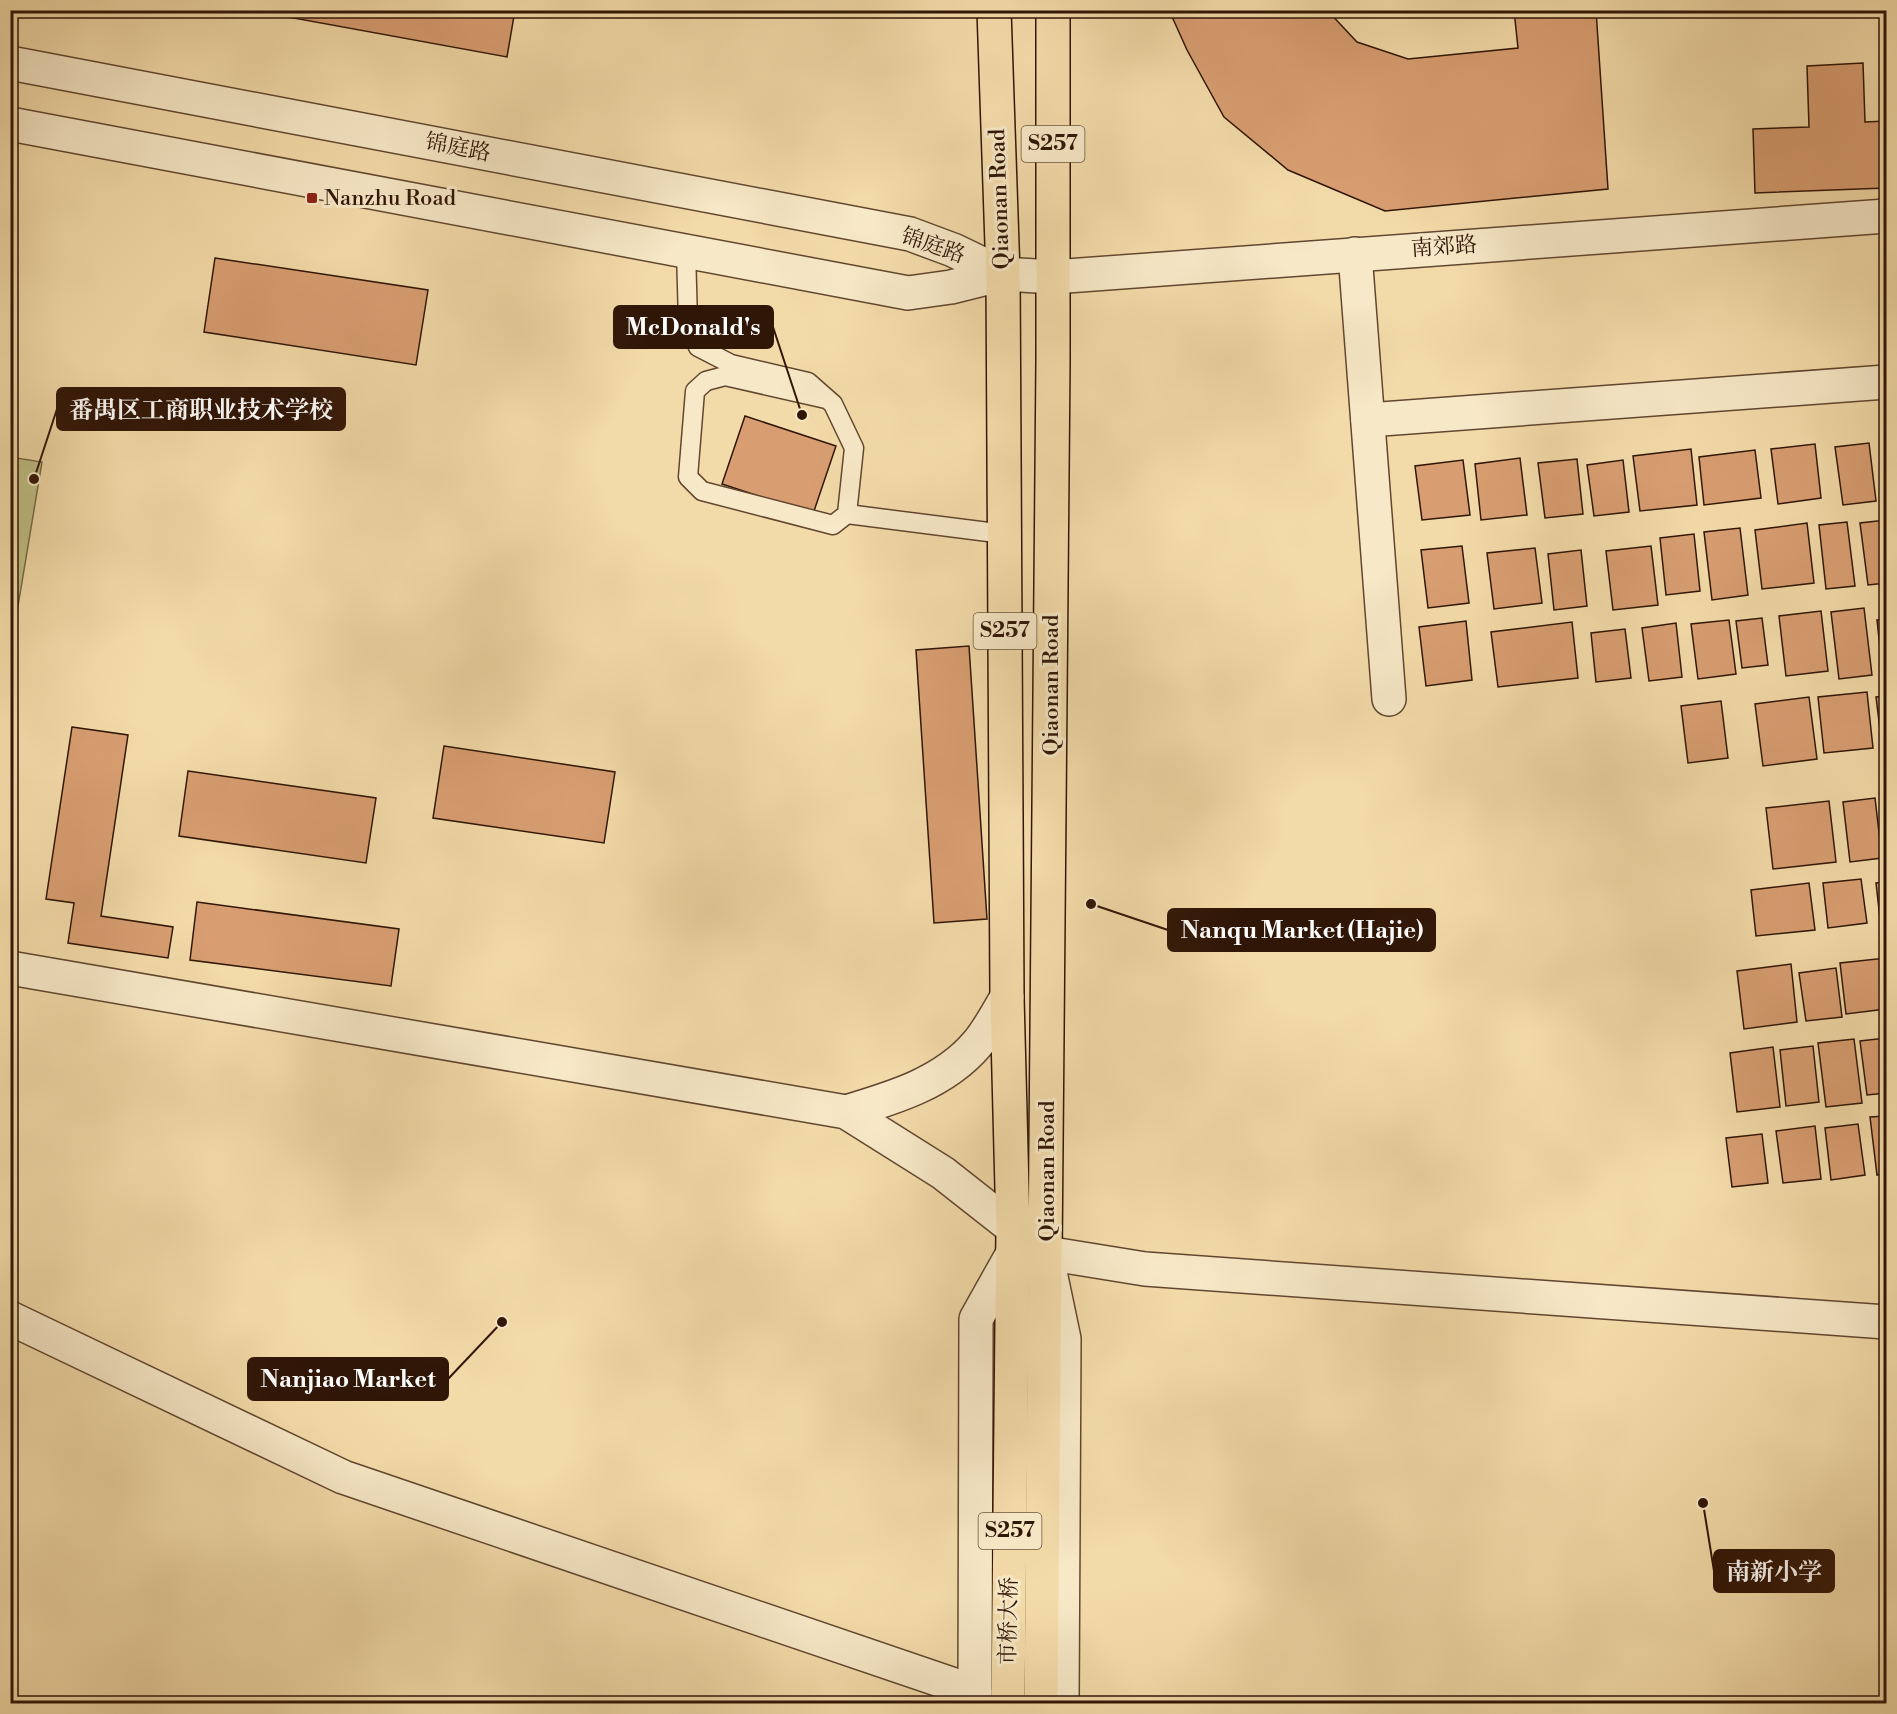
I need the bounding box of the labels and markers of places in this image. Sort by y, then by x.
place label: Nanzhu Road [324,185,457,212]
marker: Nanzhu Road [305,191,319,205]
callout: McDonald's [614,306,773,348]
callout: 番禺区工商职业技术学校 [57,388,345,430]
callout: Nanqu Market (Hajie) [1168,909,1435,951]
callout: Nanjiao Market [248,1358,448,1400]
callout: 南新小学 [1714,1550,1834,1592]

